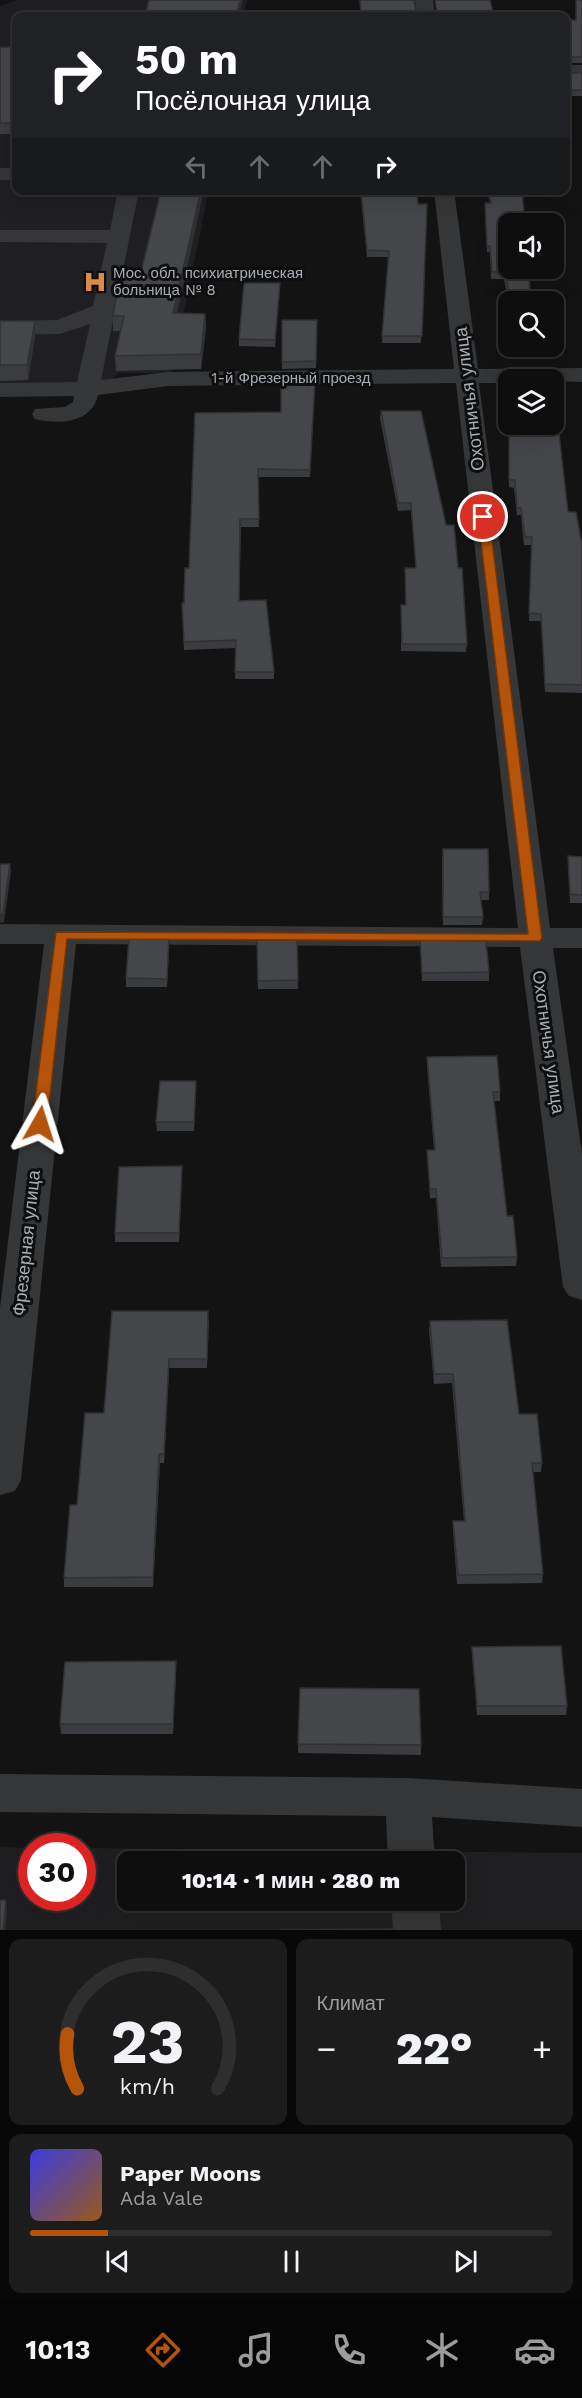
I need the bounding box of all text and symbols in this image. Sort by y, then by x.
text: 50 m [135,35,238,84]
icon: right [36,36,114,114]
text: Посёлочная улица [135,85,370,117]
icon: left [180,150,213,183]
icon: ahead [243,150,276,183]
icon: ahead [306,150,339,183]
icon: right [369,150,402,183]
map controls [498,213,564,435]
button: sound [498,213,564,279]
place label: Мос. обл. психиатрическая больница № 8 [113,264,303,299]
hospital icon: Мос. обл. психиатрическая больница № 8 [82,269,108,295]
button: search [498,291,564,357]
street label: Охотничья улица [450,325,488,472]
street label: 1-й Фрезерный проезд [212,369,371,387]
button: layers [498,369,564,435]
pin [457,491,508,542]
icon: arrive [466,500,499,533]
street label: Охотничья улица [529,969,570,1116]
position arrow [8,1092,72,1156]
street label: Фрезерная улица [8,1168,44,1317]
speed limit sign: 30 [18,1833,96,1911]
text: 10:14 · 1 мин · 280 m [182,1868,400,1893]
text: Климат [317,1991,385,2015]
text: 23 [111,2005,185,2078]
text: 22° [396,2022,473,2075]
text: − [317,2029,336,2068]
text: + [532,2029,552,2068]
text: km/h [120,2074,175,2099]
text: Paper Moons [120,2161,261,2186]
text: Ada Vale [120,2186,203,2210]
icon: previous [101,2245,134,2278]
icon: pause [275,2245,308,2278]
icon: next [449,2245,482,2278]
icon: directions [142,2329,184,2371]
icon: music [235,2329,277,2371]
icon: phone [328,2329,370,2371]
icon: climate [421,2329,463,2371]
icon: car [514,2329,556,2371]
text: 10:13 [26,2334,90,2366]

